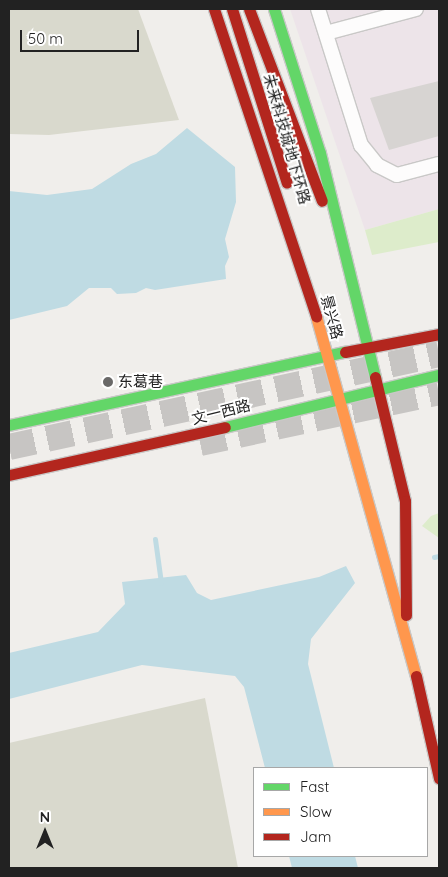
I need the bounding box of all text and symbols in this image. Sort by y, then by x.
scale bar [22,20,141,52]
text: 50 m [28,29,63,48]
street label: 未来科技城地下环路 [260,72,314,206]
street label: 景兴路 [317,293,347,341]
place label: 东葛巷 [118,373,163,391]
marker: 东葛巷 [102,376,114,388]
street label: 文一西路 [190,396,252,428]
legend [253,767,428,857]
text: Fast [300,777,329,796]
text: Slow [300,802,332,821]
north arrow [20,807,70,857]
text: N [40,808,50,826]
text: Jam [300,827,331,846]

